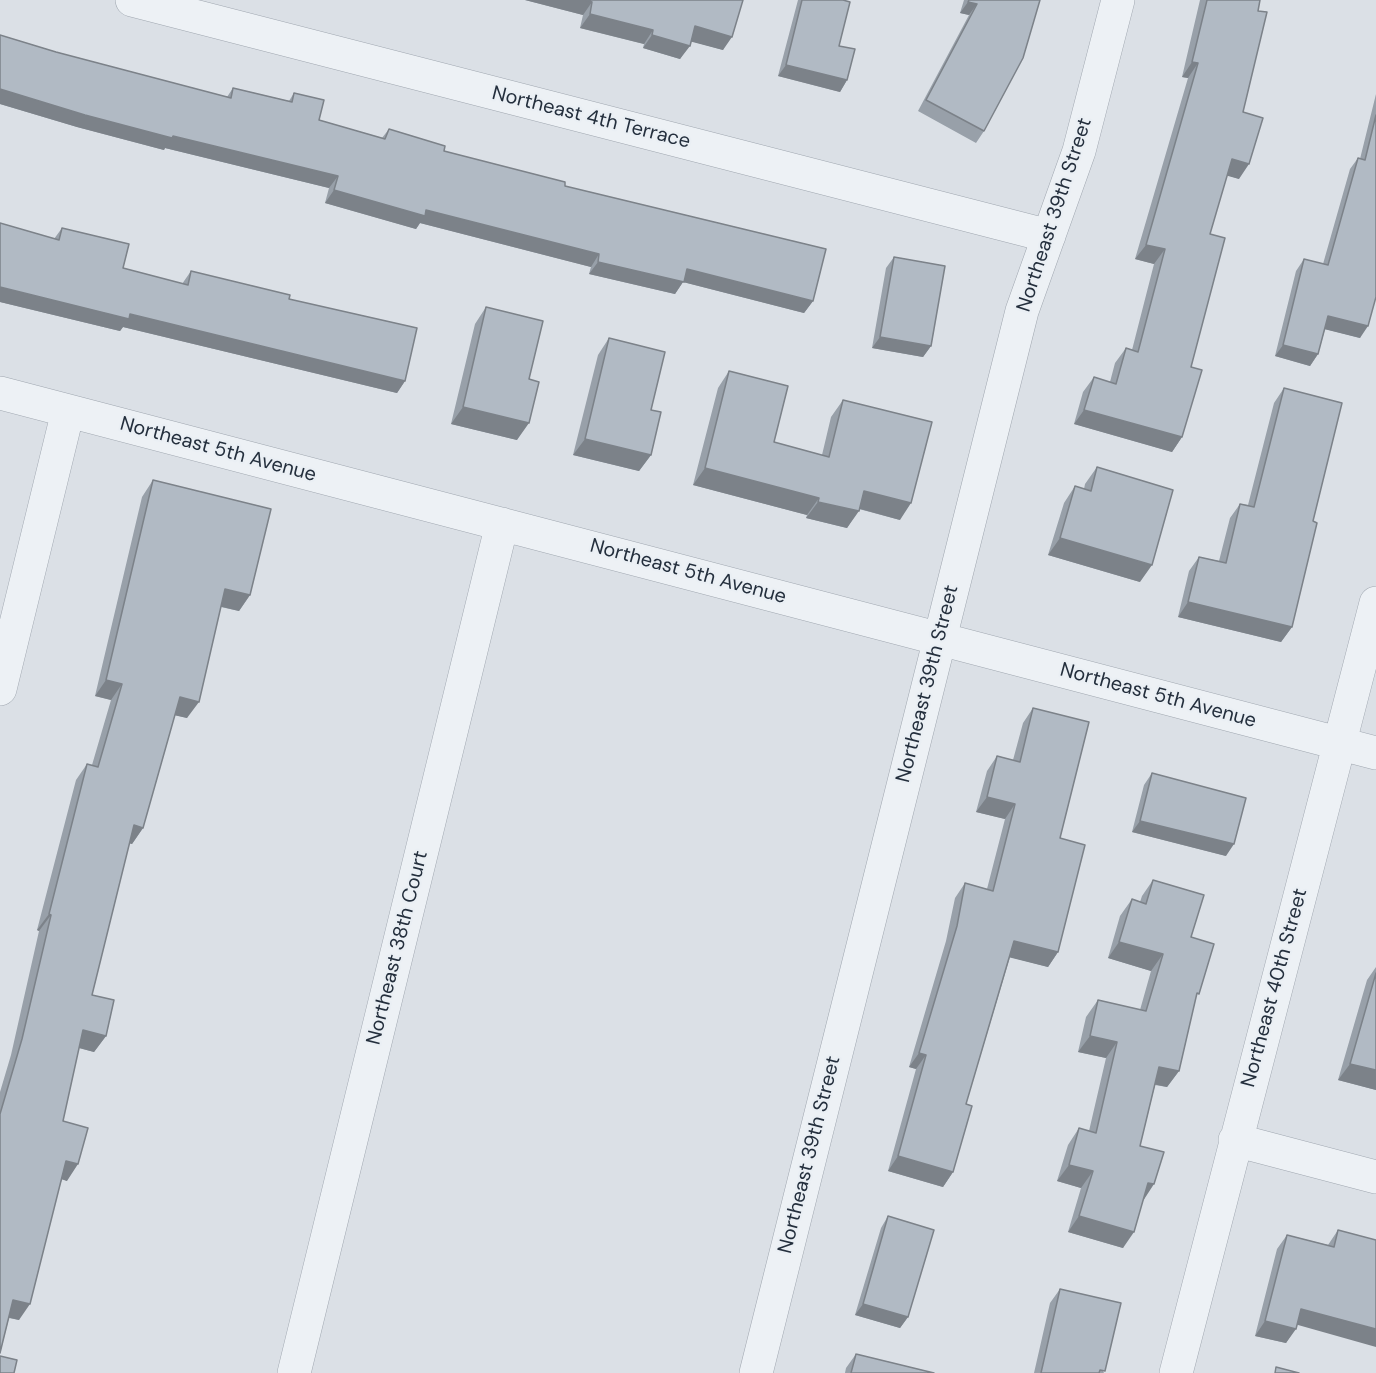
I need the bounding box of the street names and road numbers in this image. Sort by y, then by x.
street label: Northeast 4th Terrace [489,82,693,154]
street label: Northeast 39th Street [1012,115,1098,315]
street label: Northeast 5th Avenue [117,412,319,488]
street label: Northeast 5th Avenue [587,534,789,610]
street label: Northeast 39th Street [892,583,964,785]
street label: Northeast 5th Avenue [1057,658,1259,734]
street label: Northeast 38th Court [362,849,434,1047]
street label: Northeast 40th Street [1237,886,1313,1090]
street label: Northeast 39th Street [774,1054,846,1256]

